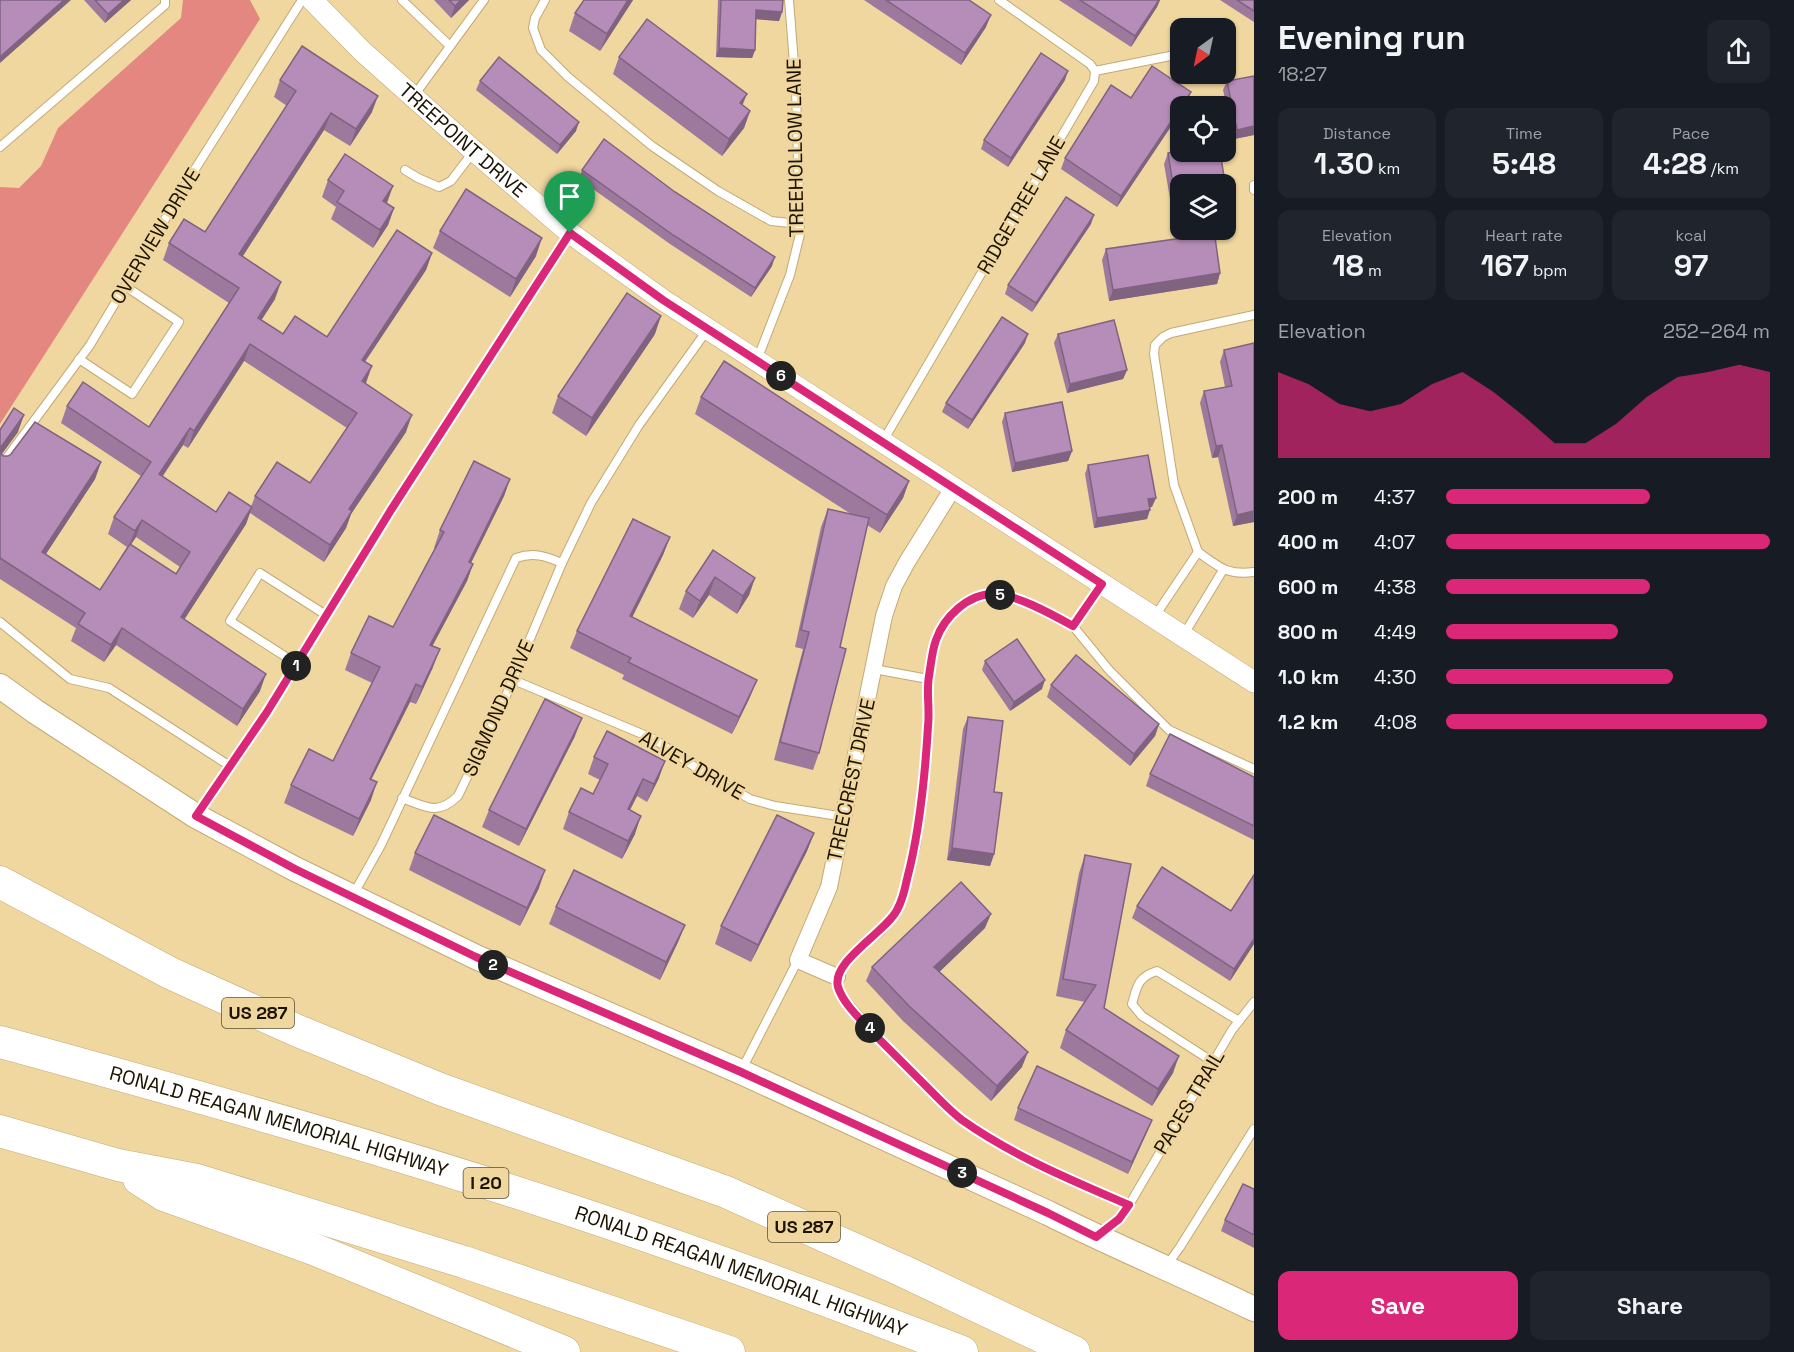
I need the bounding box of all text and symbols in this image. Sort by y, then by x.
text: Evening run [1278,17,1466,59]
north arrow [1170,18,1236,84]
map controls [1170,18,1236,240]
button: share [1707,20,1770,83]
street label: TREEHOLLOW LANE [780,58,810,238]
text: 18:27 [1278,61,1327,87]
street label: TREEPOINT DRIVE [394,77,532,203]
button: locate [1170,96,1236,162]
text: Distance [1323,123,1391,144]
text: Time [1506,123,1542,144]
text: Pace [1672,123,1710,144]
street label: RIDGETREE LANE [971,131,1071,279]
text: 1.30 [1314,144,1374,183]
text: 5:48 [1492,144,1556,183]
text: 4:28 [1643,144,1707,183]
text: km [1374,158,1400,179]
text: /km [1707,158,1739,179]
street label: OVERVIEW DRIVE [104,163,206,309]
pin [544,171,595,233]
button: layers [1170,174,1236,240]
icon: arrive [553,180,586,213]
text: Elevation [1322,225,1392,246]
text: Heart rate [1485,225,1563,246]
text: kcal [1676,225,1706,246]
text: 18 [1332,246,1364,285]
text: 167 [1481,246,1529,285]
text: 97 [1674,246,1708,285]
text: m [1364,260,1382,281]
text: bpm [1529,260,1567,281]
text: Elevation [1278,318,1366,344]
text: 252–264 m [1663,318,1770,344]
pin: 6 [766,361,796,391]
text: 6 [776,365,786,386]
text: 200 m [1278,484,1338,510]
text: 4:37 [1374,484,1415,510]
text: 400 m [1278,529,1339,555]
text: 4:07 [1374,529,1415,555]
text: 600 m [1278,574,1338,600]
text: 4:38 [1374,574,1416,600]
pin: 5 [985,580,1015,610]
text: 5 [995,584,1005,605]
text: 800 m [1278,619,1338,645]
text: 4:49 [1374,619,1416,645]
street label: SIGMOND DRIVE [456,636,540,780]
pin: 1 [281,651,311,681]
text: 1 [292,655,300,676]
text: 1.0 km [1278,664,1339,690]
text: 4:30 [1374,664,1416,690]
street label: TREECREST DRIVE [821,696,881,864]
text: 1.2 km [1278,709,1338,735]
text: 4:08 [1374,709,1417,735]
street label: ALVEY DRIVE [635,724,749,806]
pin: 2 [478,950,508,980]
text: 2 [488,954,498,975]
road number: US 287 [222,998,294,1028]
pin: 4 [855,1013,885,1043]
text: 4 [865,1017,875,1038]
street label: PACES TRAIL [1148,1045,1230,1159]
street label: RONALD REAGAN MEMORIAL HIGHWAY [107,1060,451,1183]
pin: 3 [947,1158,977,1188]
text: 3 [957,1162,967,1183]
road number: I 20 [464,1168,508,1198]
street label: RONALD REAGAN MEMORIAL HIGHWAY [572,1200,911,1343]
road number: US 287 [768,1212,840,1242]
button: Save [1278,1271,1518,1340]
button: Share [1530,1271,1770,1340]

